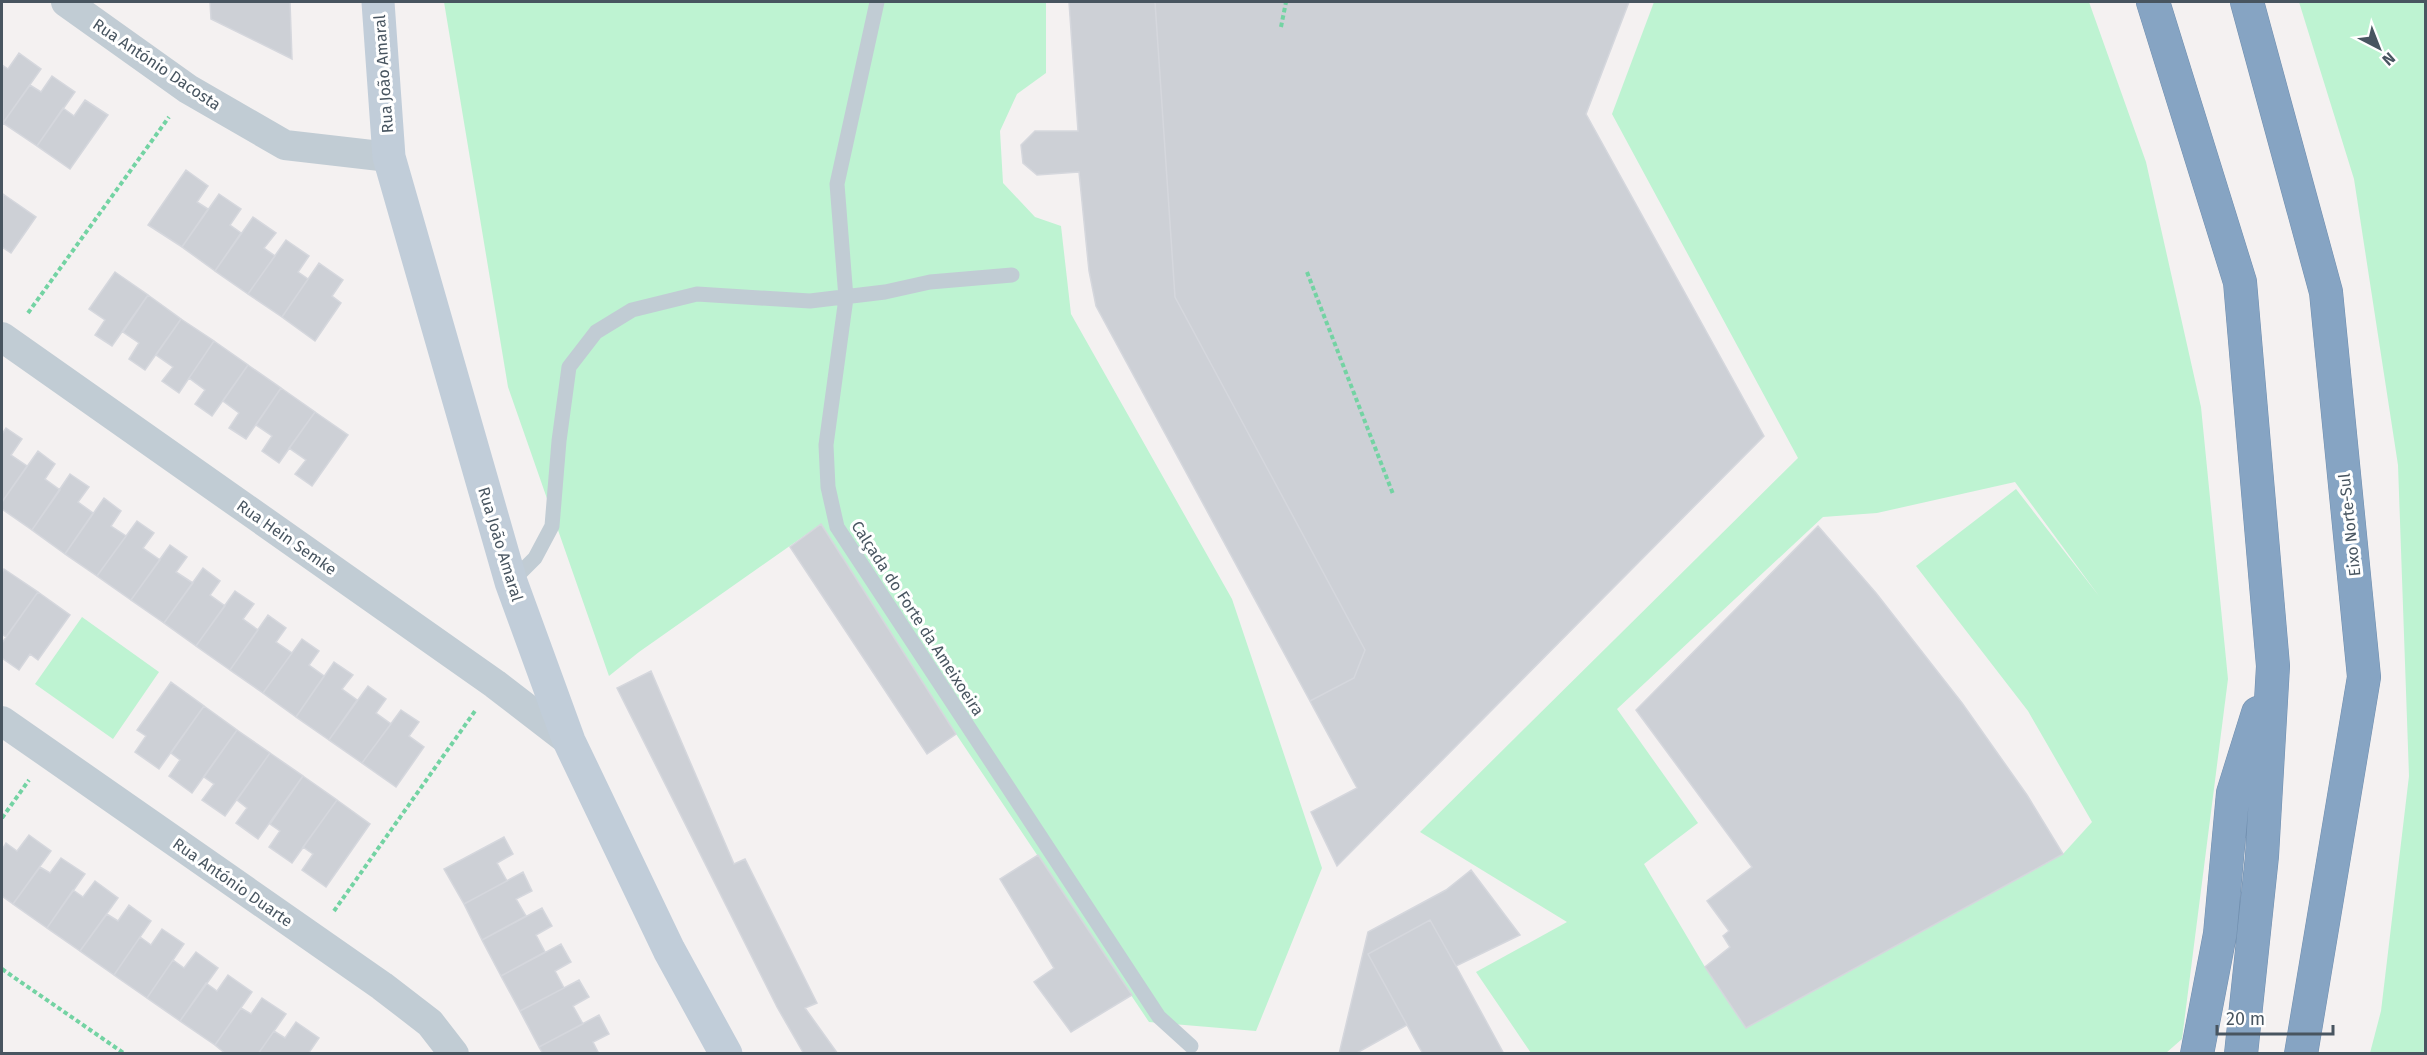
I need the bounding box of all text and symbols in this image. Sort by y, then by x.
street label: Rua João Amaral [370,14,397,134]
street label: Rua António Dacosta [89,15,224,114]
north arrow [2349,18,2409,78]
text: N [2378,48,2399,69]
street label: Eixo Norte-Sul [2335,472,2364,577]
street label: Rua João Amaral [474,485,527,604]
street label: Rua Hein Semke [233,496,340,579]
street label: Calçada do Forte da Ameixoeira [847,517,988,720]
street label: Rua António Duarte [169,834,296,931]
scale bar [2217,998,2332,1036]
text: 20 m [2226,1008,2265,1030]

